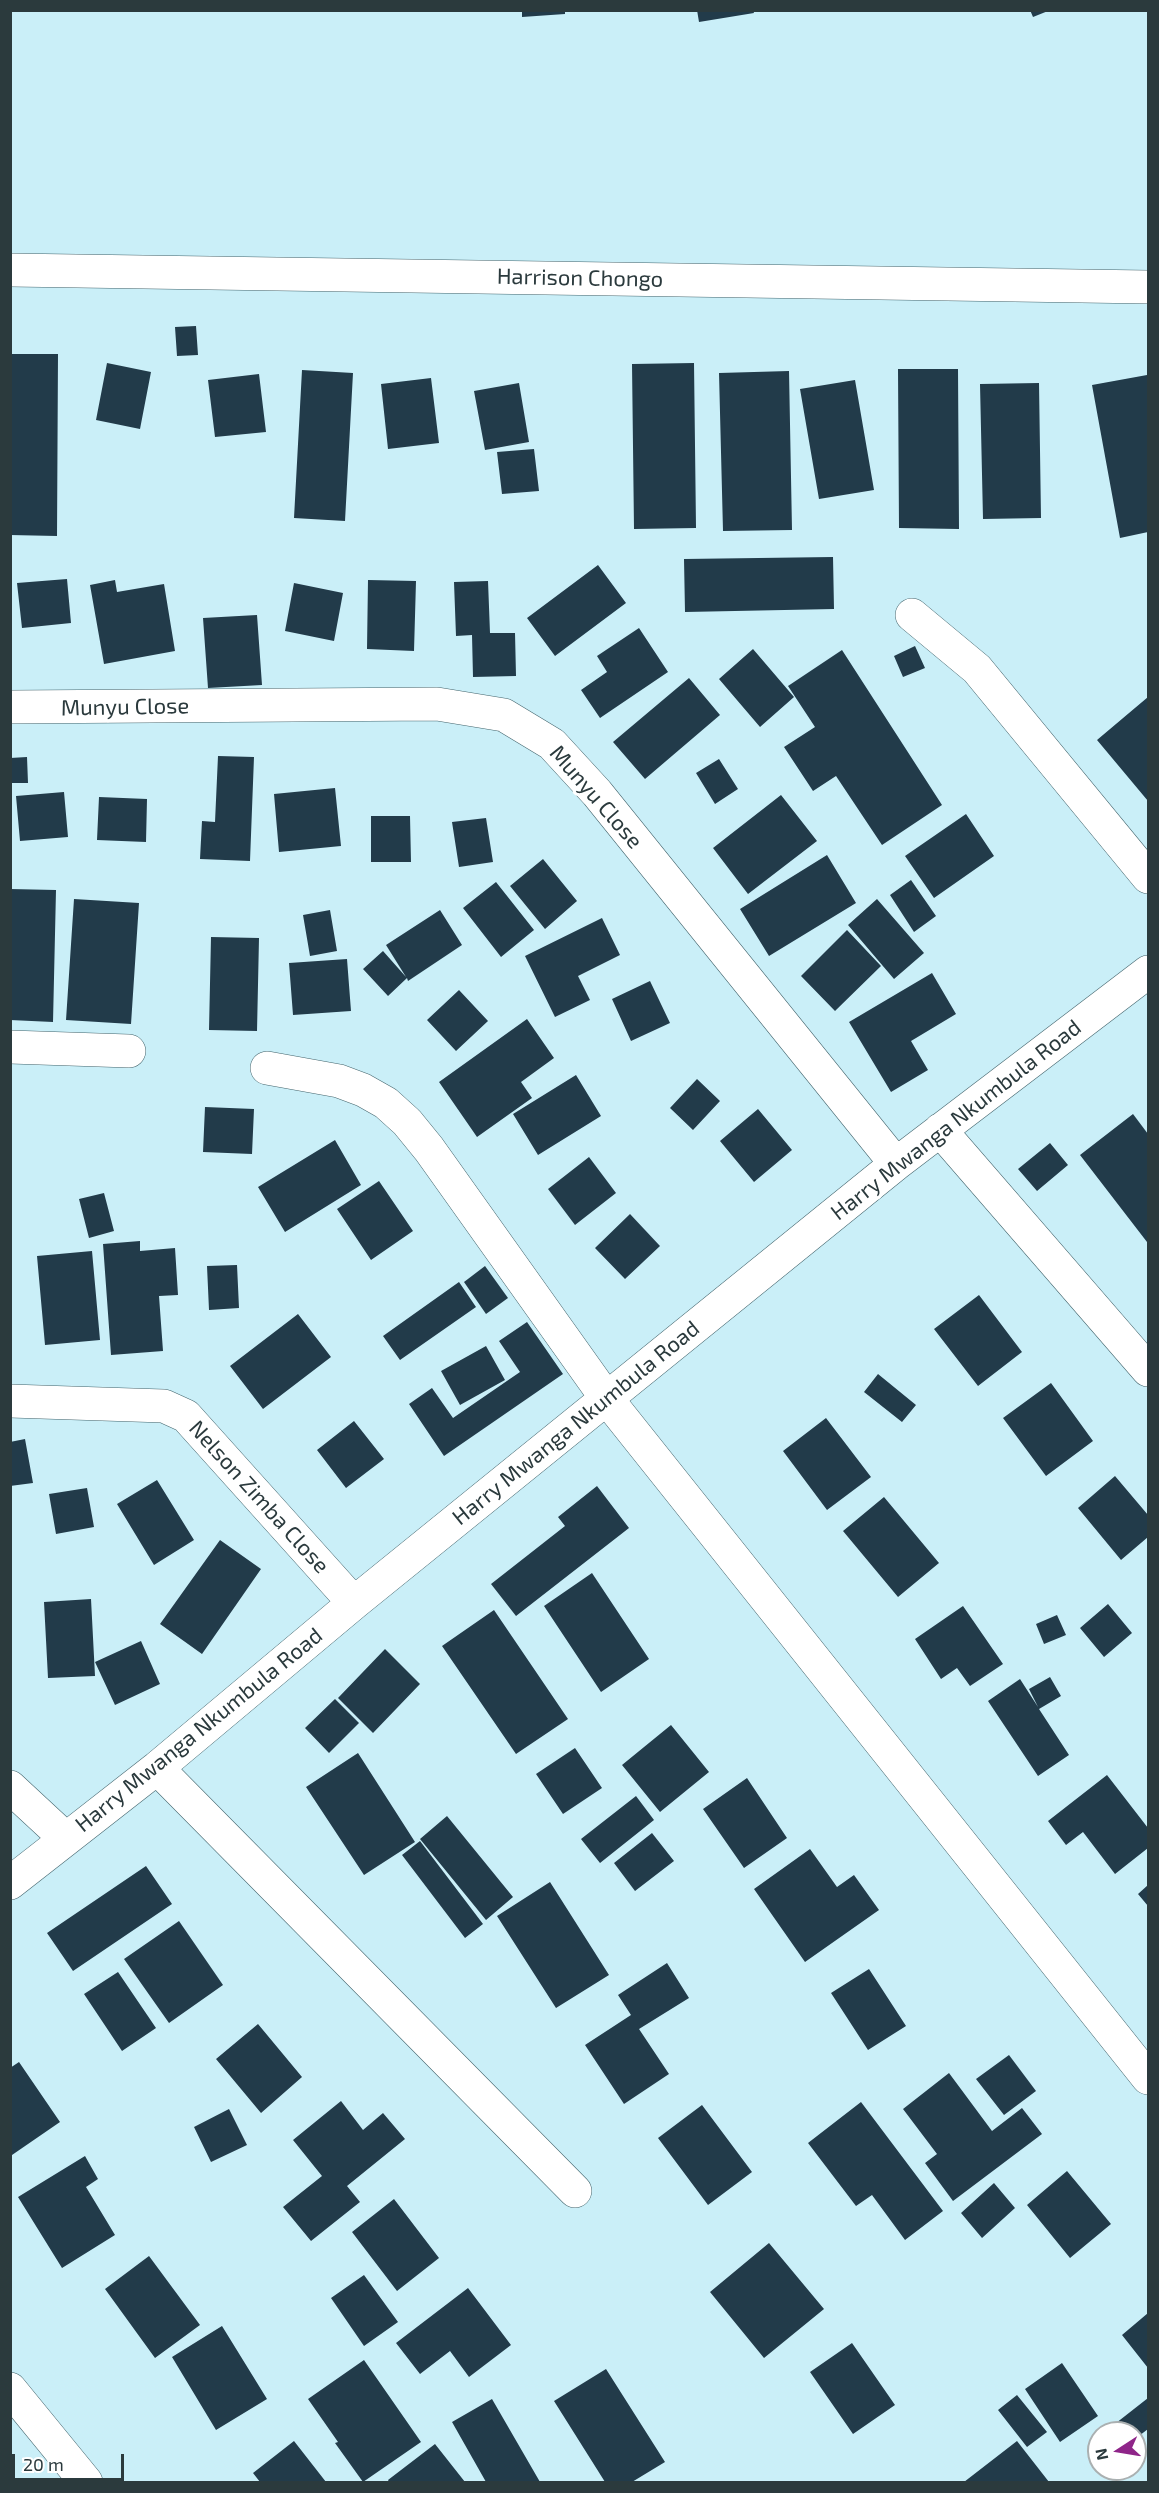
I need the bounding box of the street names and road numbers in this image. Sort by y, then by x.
street label: Harrison Chongo [497,263,663,293]
street label: Munyu Close [61,693,189,721]
street label: Munyu Close [544,740,648,854]
street label: Harry Mwanga Nkumbula Road [826,1014,1086,1226]
street label: Harry Mwanga Nkumbula Road [447,1315,705,1531]
street label: Nelson Zimba Close [183,1415,335,1579]
street label: Harry Mwanga Nkumbula Road [70,1622,328,1838]

